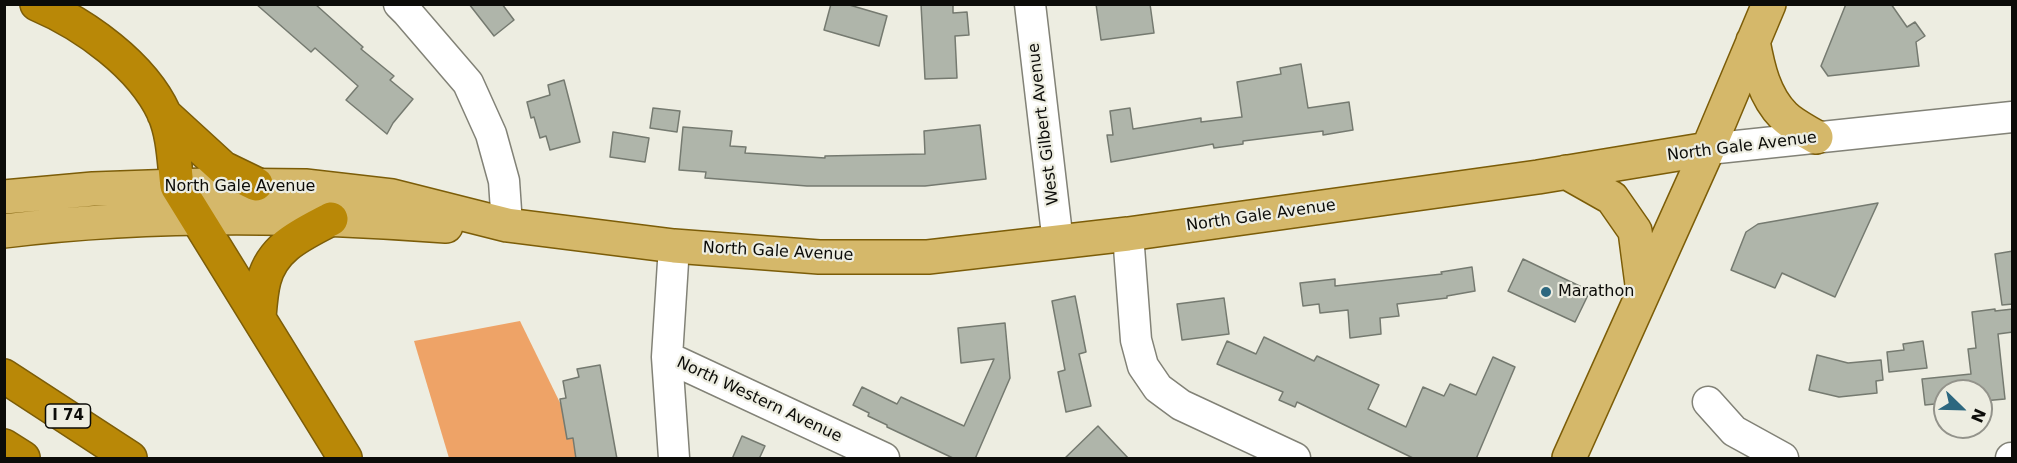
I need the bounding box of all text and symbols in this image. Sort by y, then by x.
street label: West Gilbert Avenue [1025,42,1063,206]
street label: North Gale Avenue [1666,128,1818,166]
street label: North Gale Avenue [165,177,315,197]
street label: North Gale Avenue [1185,196,1337,236]
street label: North Gale Avenue [702,238,854,266]
place label: Marathon [1558,282,1634,302]
marker: Marathon [1539,285,1553,299]
street label: North Western Avenue [673,353,845,447]
north arrow [1933,379,1993,439]
road number: I 74 [46,404,90,428]
text: N [1967,406,1990,425]

